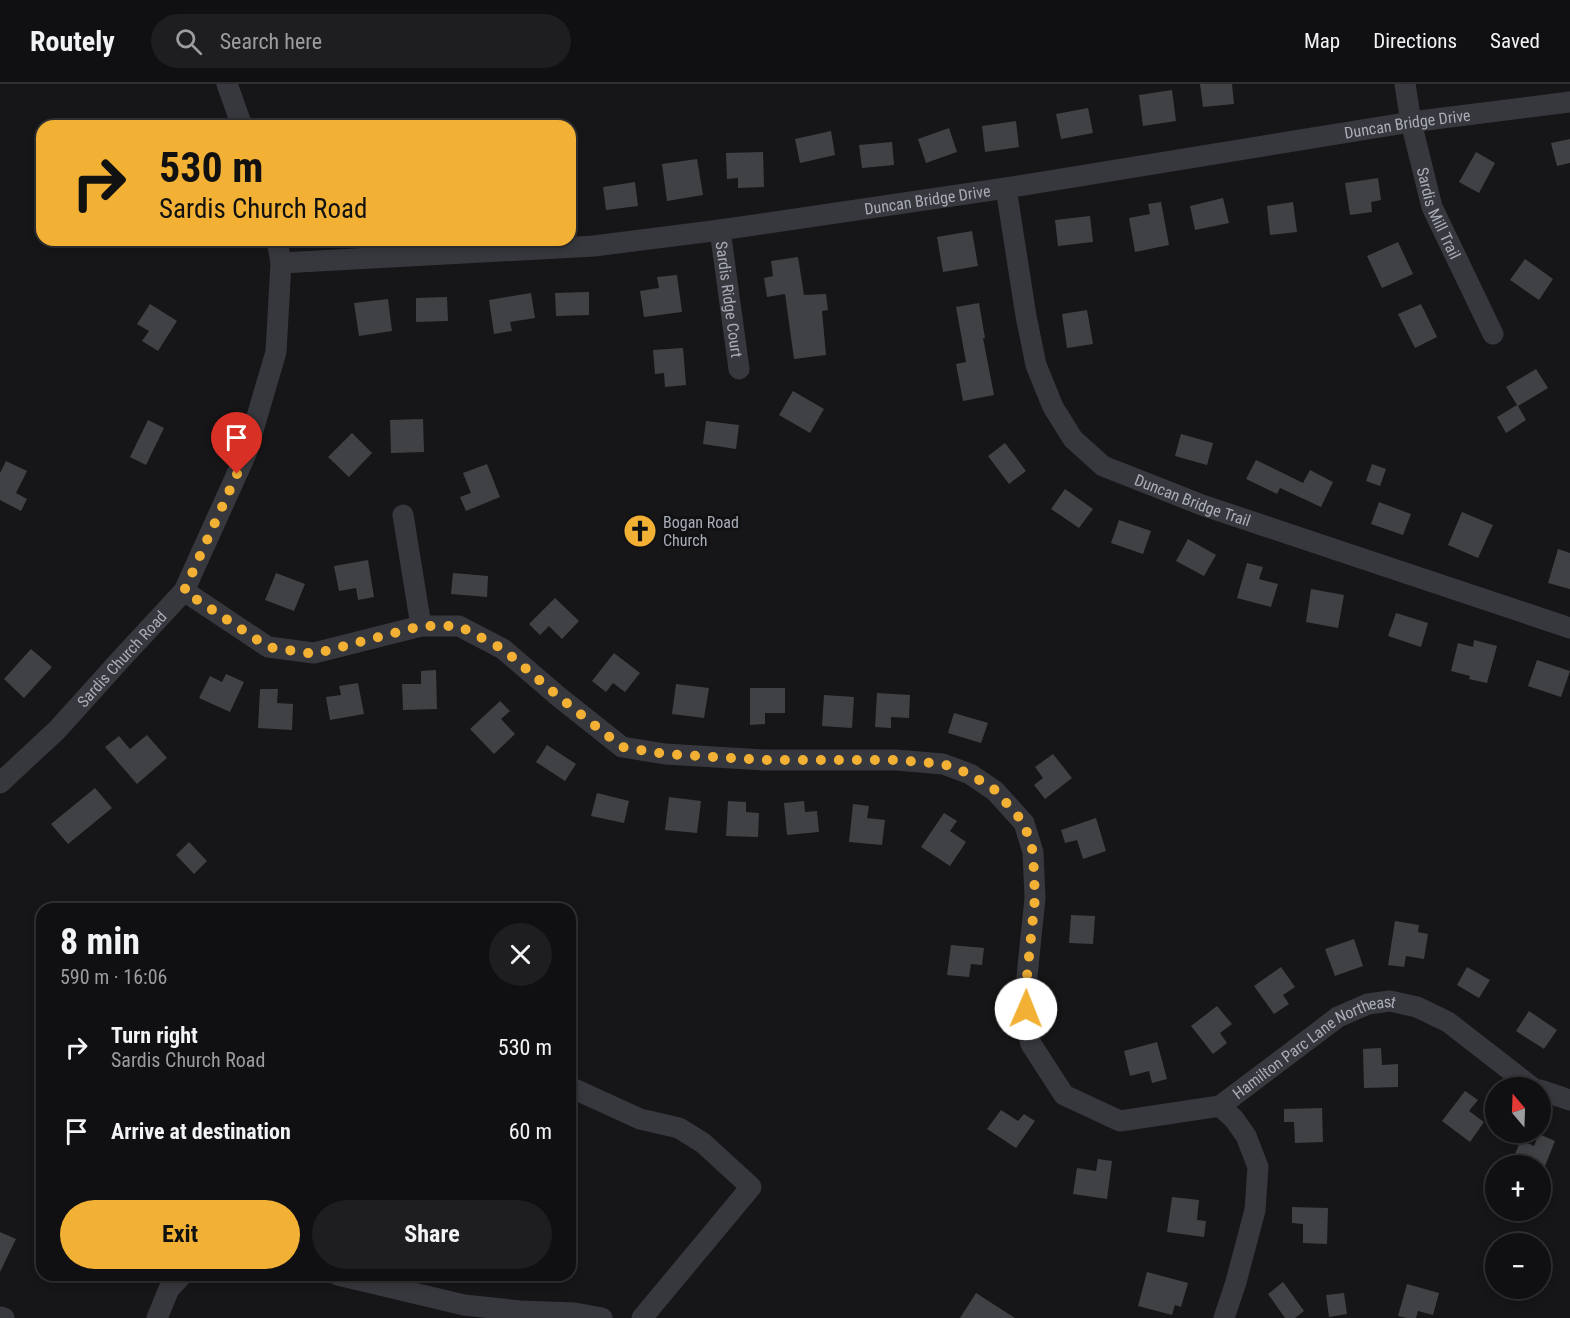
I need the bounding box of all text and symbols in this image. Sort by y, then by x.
search box [151,14,571,68]
text: Routely [30,25,115,58]
icon: search [172,25,205,58]
text: Search here [220,29,322,54]
text: Map [1304,29,1340,53]
text: Directions [1373,29,1457,53]
text: Saved [1490,29,1540,53]
street label: Duncan Bridge Drive [1343,106,1472,143]
text: 530 m [159,143,264,192]
icon: right [60,144,138,222]
street label: Sardis Mill Trail [1413,165,1465,262]
street label: Duncan Bridge Drive [863,181,992,219]
text: Sardis Church Road [159,193,367,225]
street label: Sardis Ridge Court [712,240,746,359]
pin [211,412,262,474]
icon: arrive [220,421,253,454]
street label: Duncan Bridge Trail [1132,470,1253,531]
church icon: Bogan Road Church [622,513,658,549]
place label: Bogan Road Church [663,513,739,550]
street label: Sardis Church Road [73,607,171,711]
text: 8 min [60,921,140,963]
button: close [489,923,552,986]
text: 590 m · 16:06 [60,965,167,989]
position arrow [994,977,1058,1041]
street label: Hamilton Parc Lane Northeast [1229,992,1398,1103]
text: Turn right [111,1023,198,1048]
icon: right [60,1031,93,1064]
text: 530 m [498,1035,552,1060]
text: Sardis Church Road [111,1048,265,1072]
north arrow [1485,1077,1551,1143]
map controls [1485,1077,1551,1299]
icon: arrive [60,1115,93,1148]
text: Arrive at destination [111,1119,291,1144]
text: 60 m [509,1119,552,1144]
button: + [1485,1155,1551,1221]
button: Exit [60,1200,300,1269]
button: Share [312,1200,552,1269]
button: − [1485,1233,1551,1299]

